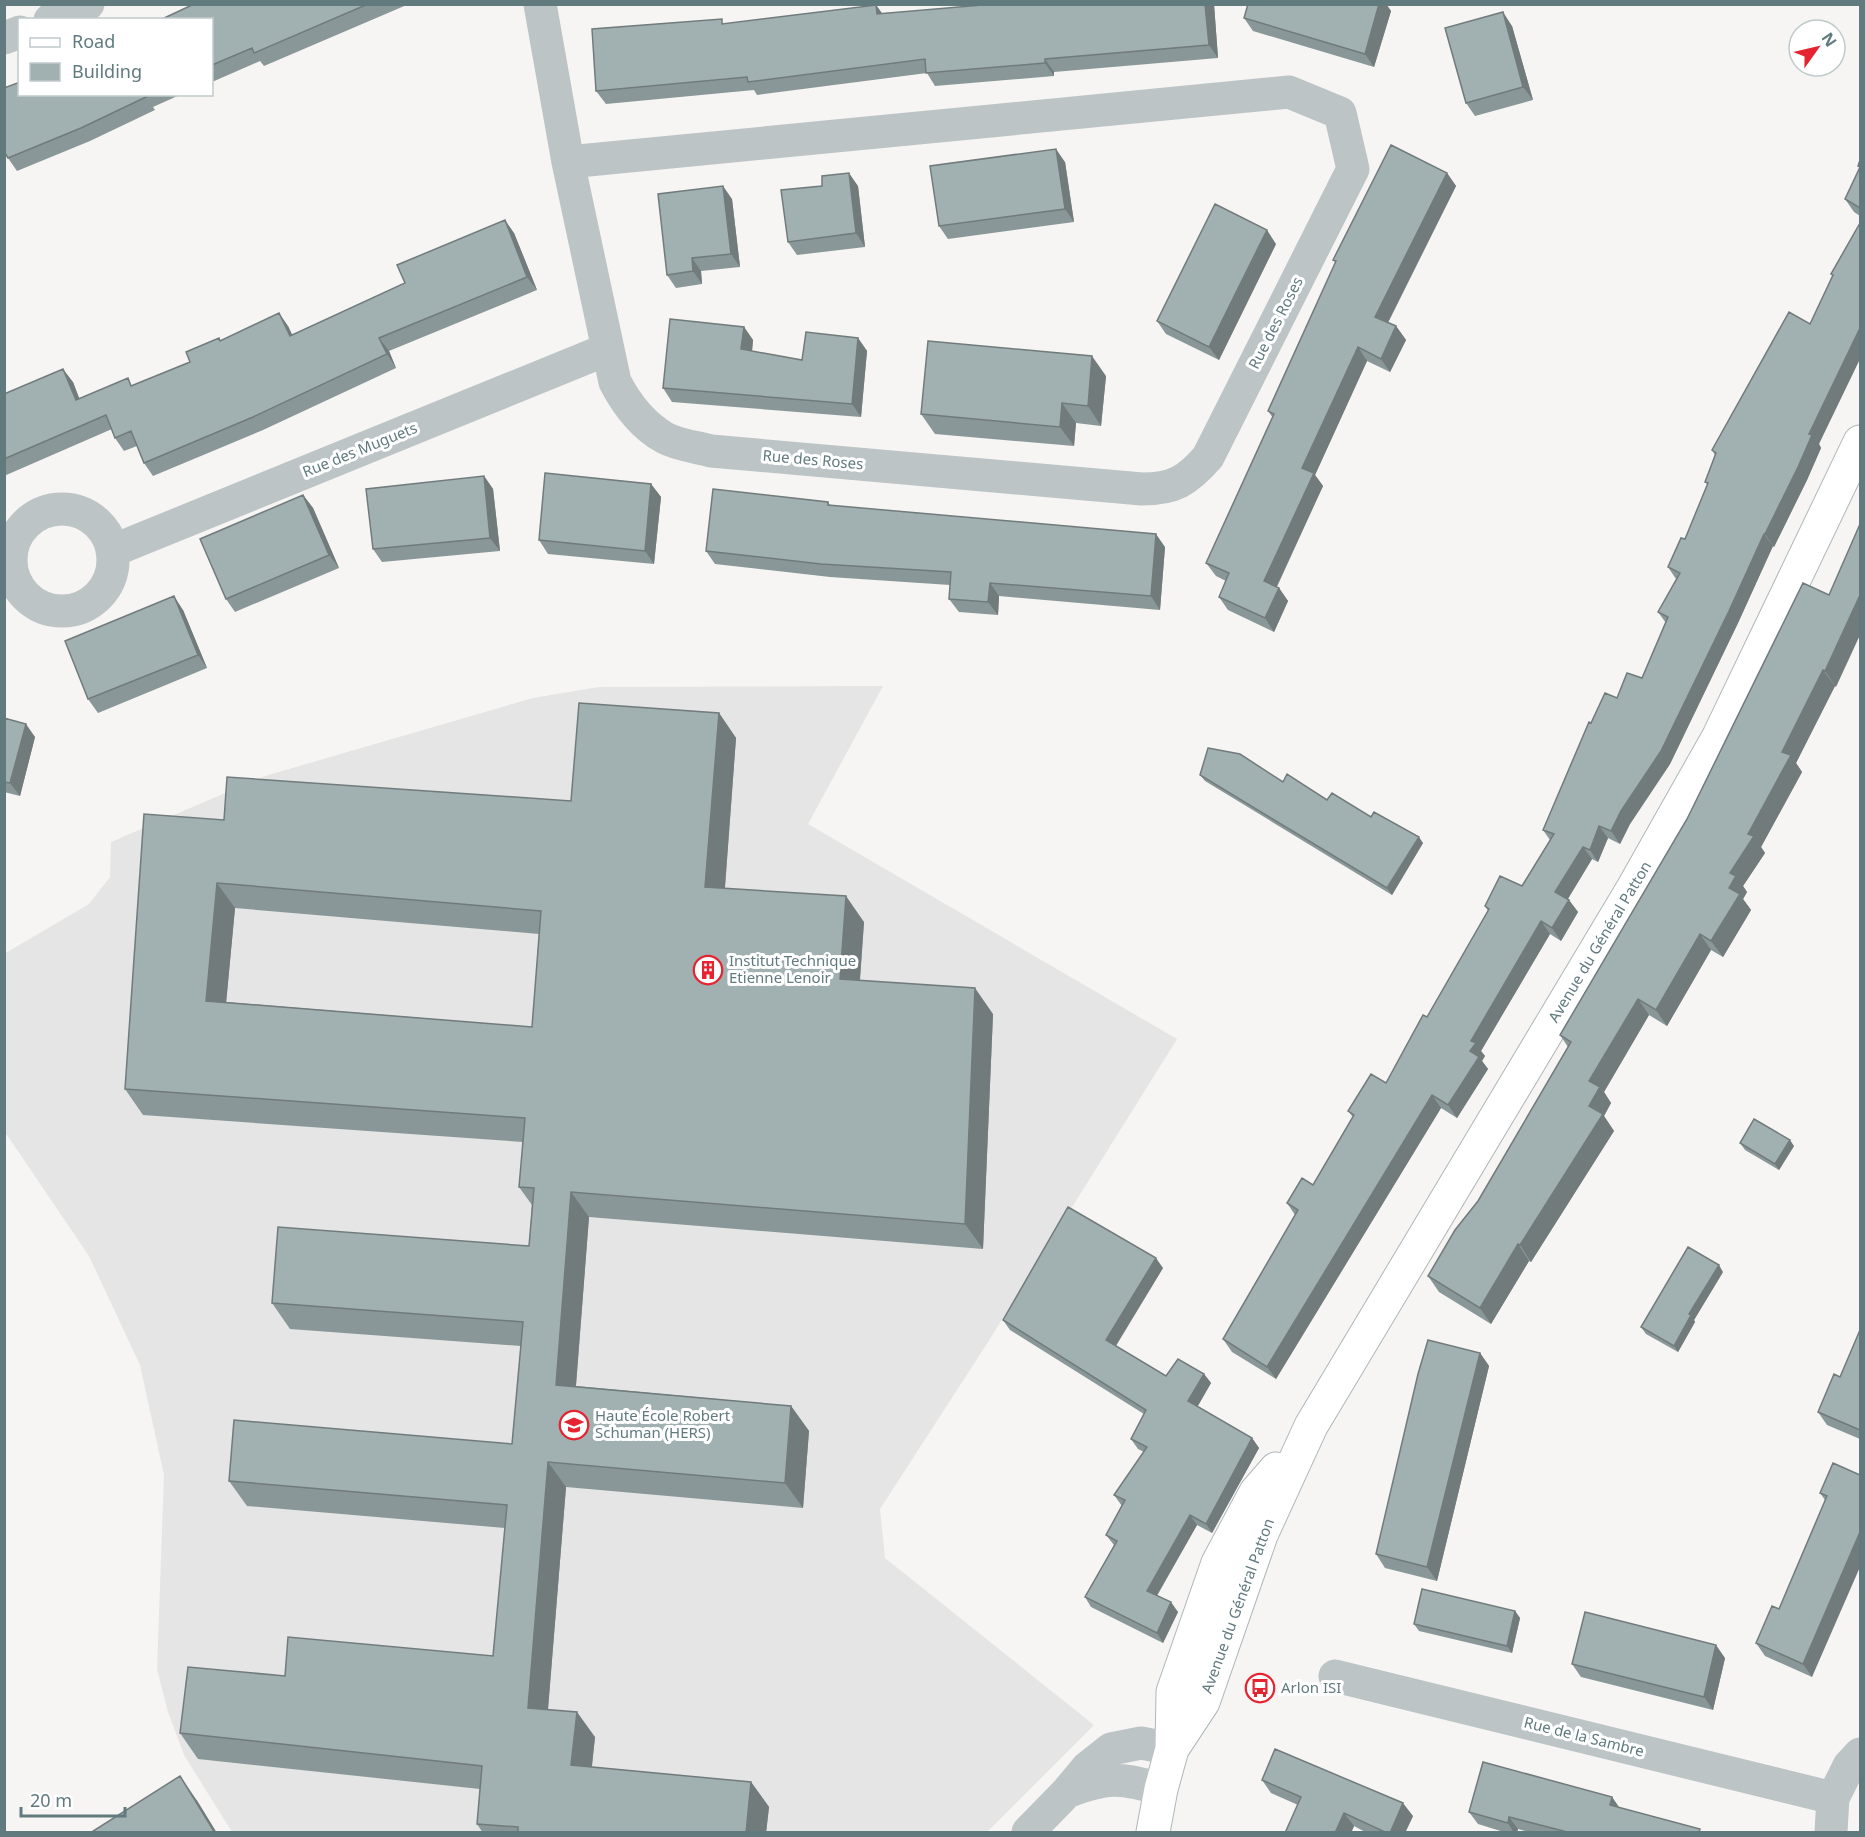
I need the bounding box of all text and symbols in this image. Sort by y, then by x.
legend [18,18,213,96]
north arrow [1787,18,1847,78]
text: N [1817,28,1842,51]
text: Road [72,29,115,53]
text: Building [72,59,142,83]
street label: Rue des Roses [1243,273,1307,372]
street label: Rue des Muguets [299,417,420,481]
street label: Rue des Roses [762,445,864,473]
street label: Avenue du Général Patton [1543,857,1655,1026]
place label: Institut Technique Etienne Lenoir [729,950,856,987]
building icon: Institut Technique Etienne Lenoir [692,954,724,986]
place label: Haute École Robert Schuman (HERS) [595,1405,731,1442]
school or university icon: Haute École Robert Schuman (HERS) [558,1409,590,1441]
street label: Avenue du Général Patton [1196,1515,1278,1696]
bus stop icon: Arlon ISI [1244,1672,1276,1704]
place label: Arlon ISI [1281,1677,1341,1697]
street label: Rue de la Sambre [1522,1711,1646,1761]
scale bar [21,1780,124,1818]
text: 20 m [30,1788,72,1812]

